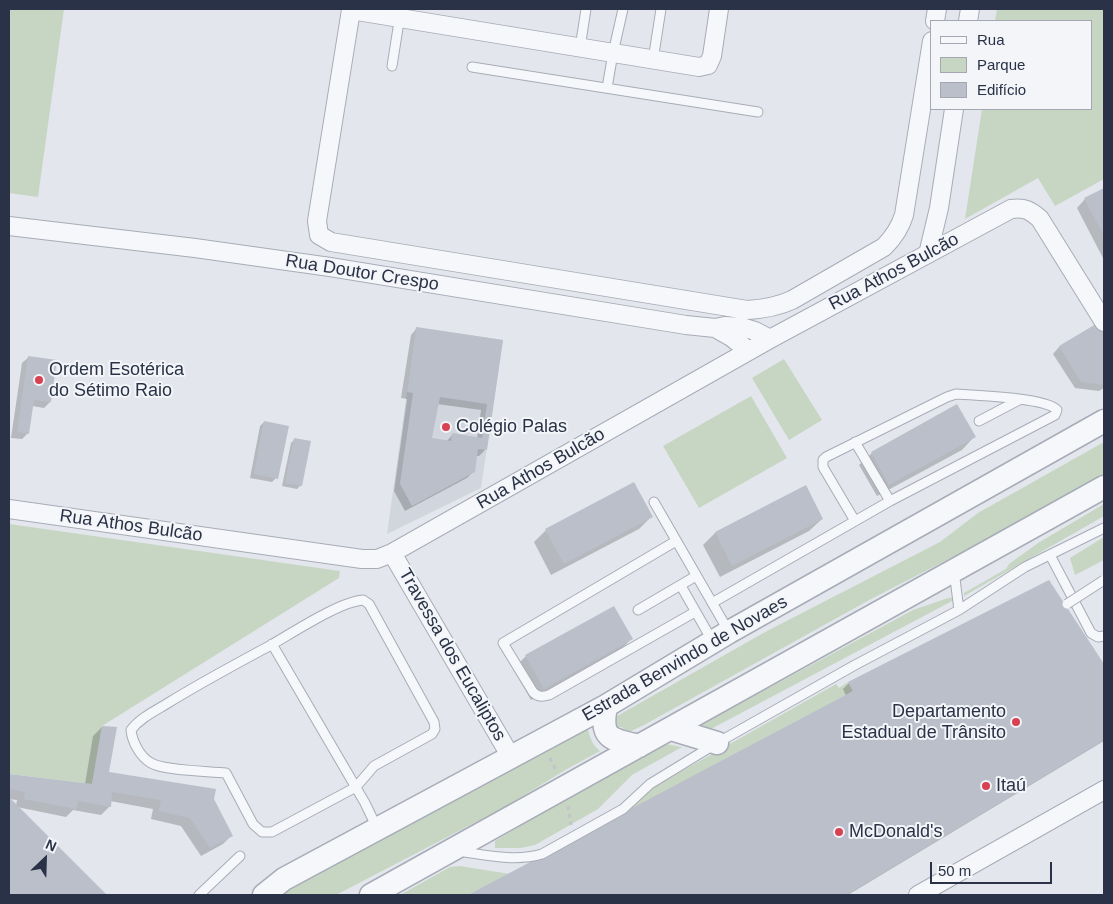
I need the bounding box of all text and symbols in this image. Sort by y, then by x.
legend [930,20,1093,110]
text: Rua [977,31,1005,48]
text: Parque [977,56,1025,73]
text: Edifício [977,81,1026,98]
street label: Rua Athos Bulcão [825,229,963,315]
street label: Rua Doutor Crespo [284,250,440,296]
place label: Ordem Esotérica do Sétimo Raio [49,359,184,402]
marker: Ordem Esotérica do Sétimo Raio [33,374,45,386]
place label: Colégio Palas [456,416,567,438]
marker: Colégio Palas [440,421,452,433]
street label: Rua Athos Bulcão [473,424,609,514]
street label: Rua Athos Bulcão [58,505,204,547]
street label: Travessa dos Eucaliptos [394,565,510,745]
street label: Estrada Benvindo de Novaes [579,591,791,727]
place label: Departamento Estadual de Trânsito [842,701,1006,744]
marker: Departamento Estadual de Trânsito [1010,716,1022,728]
place label: Itaú [996,775,1026,797]
marker: Itaú [980,780,992,792]
place label: McDonald's [849,821,942,843]
marker: McDonald's [833,826,845,838]
north arrow [20,834,70,884]
text: N [43,836,59,855]
scale bar [933,852,1056,884]
text: 50 m [938,862,971,879]

